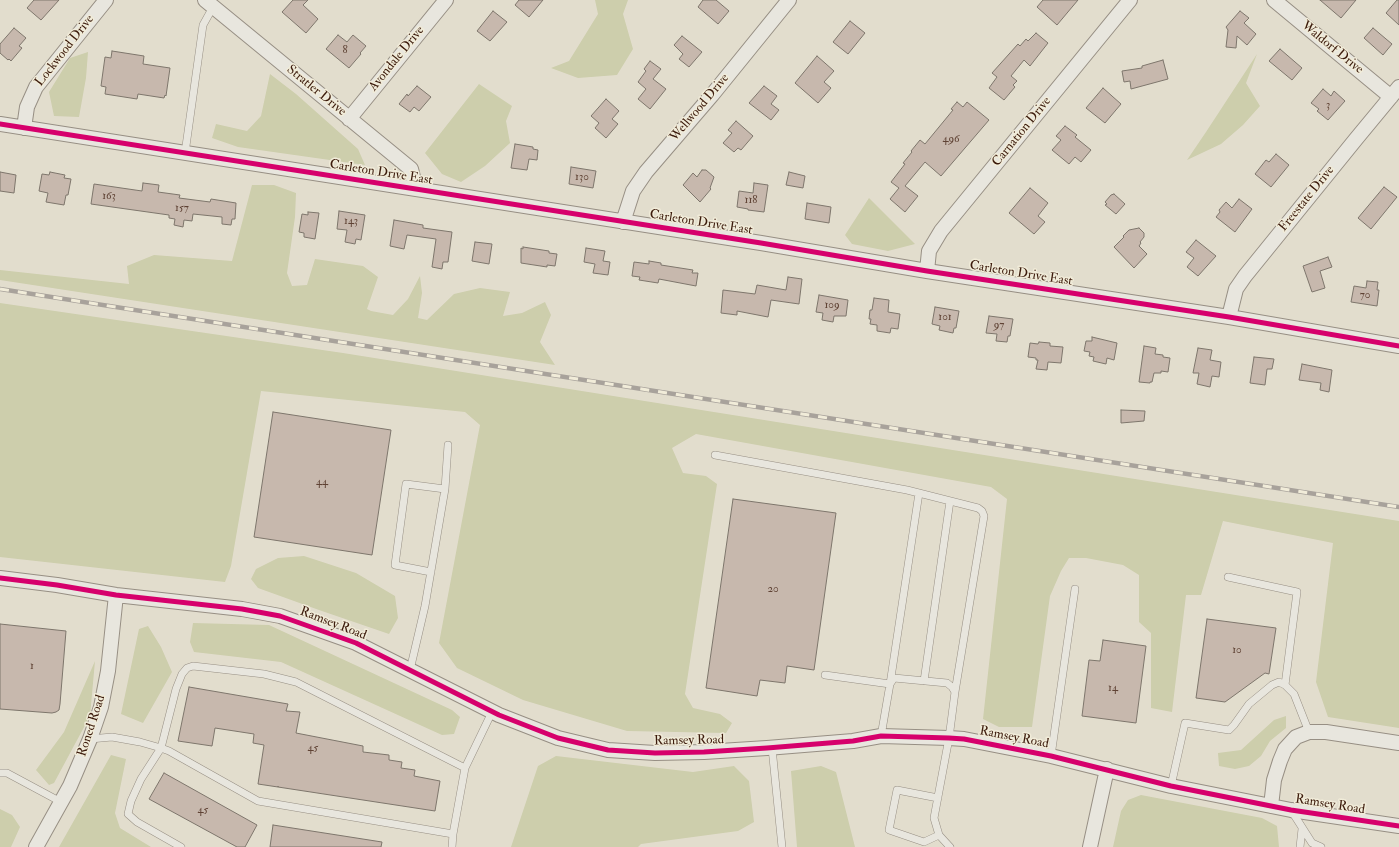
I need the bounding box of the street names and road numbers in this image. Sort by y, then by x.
street label: Lockwood Drive [32,12,98,90]
street label: Waldorf Drive [1298,18,1366,78]
street label: Avondale Drive [366,23,428,95]
street label: Stratler Drive [283,62,349,120]
street label: Wellwood Drive [667,71,733,145]
street label: Carnation Drive [989,94,1055,170]
street label: Carleton Drive East [328,157,434,189]
street label: Freestate Drive [1276,163,1338,235]
street label: Carleton Drive East [648,207,754,239]
street label: Carleton Drive East [968,258,1074,290]
street label: Ramsey Road [297,604,369,644]
street label: Roned Road [75,693,109,759]
street label: Ramsey Road [978,724,1050,752]
street label: Ramsey Road [654,733,724,749]
street label: Ramsey Road [1294,792,1366,818]

